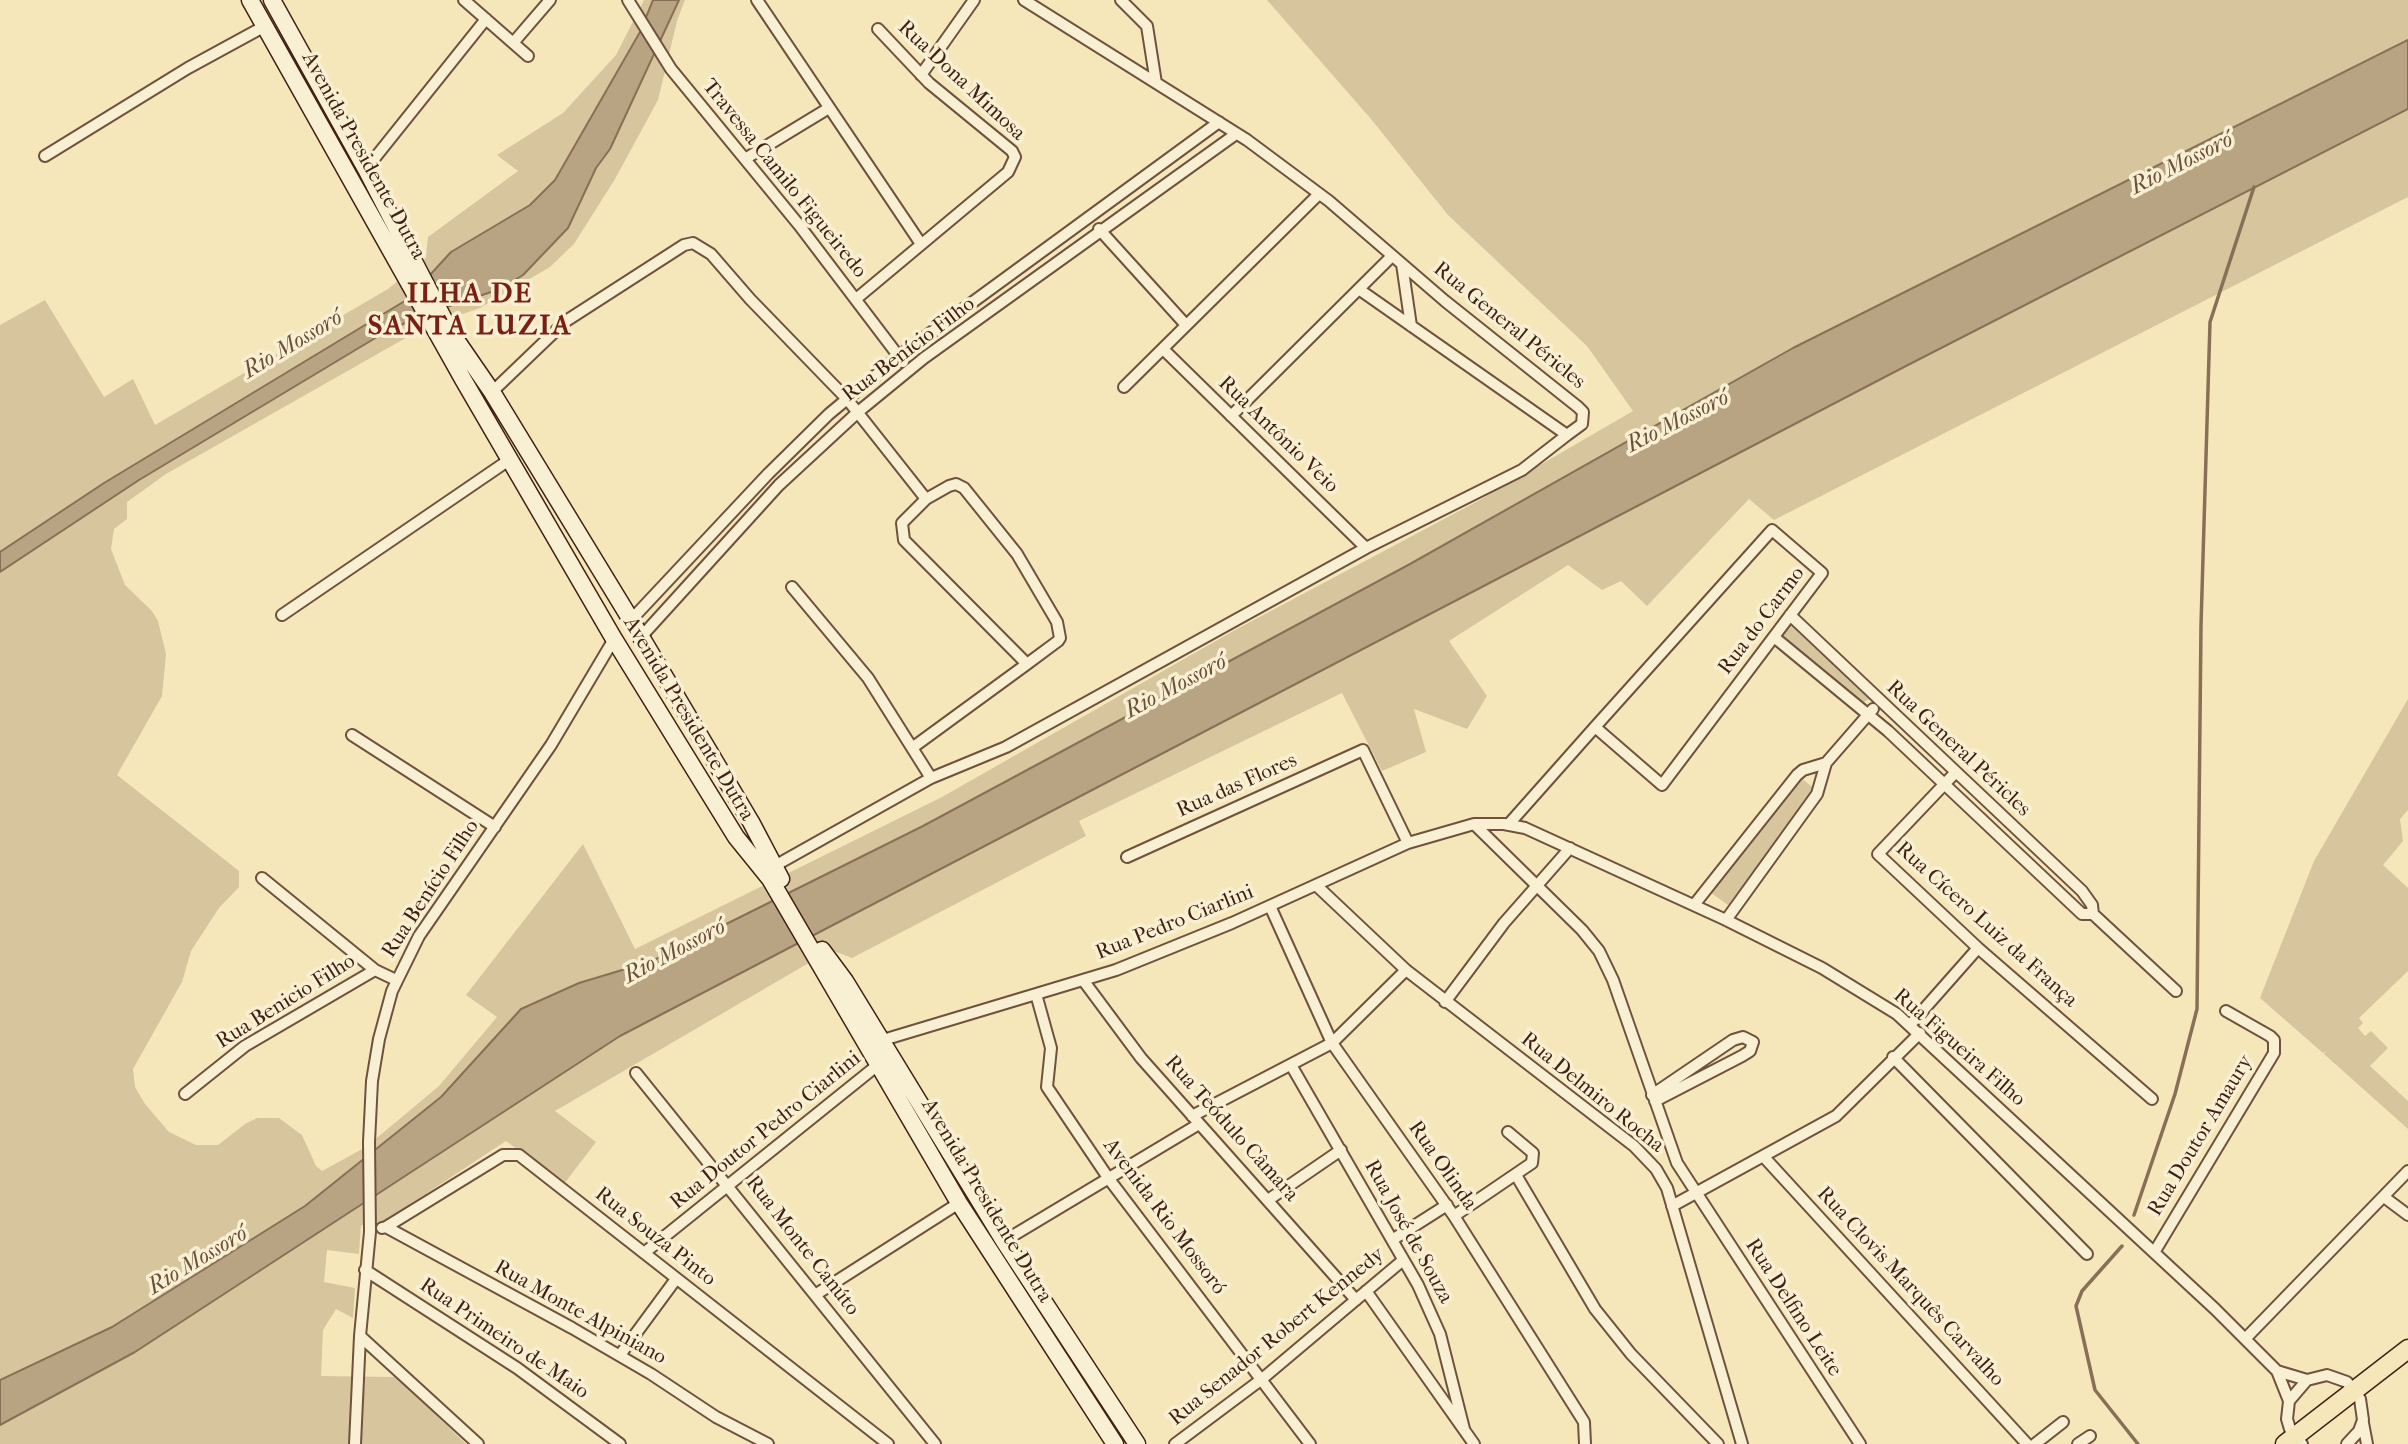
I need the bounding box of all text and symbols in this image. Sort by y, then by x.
street label: Rua Dona Mimosa [892,16,1030,146]
street label: Avenida Presidente Dutra [295,48,431,264]
street label: Travessa Camilo Figueiredo [696,75,872,283]
water label: Rio Mossoró [2126,126,2238,202]
street label: Rua General Péricles [1428,257,1590,395]
district label: ILHA DE SANTA LUZIA [369,278,571,344]
street label: Rua Benício Filho [838,292,980,408]
water label: Rio Mossoró [238,305,348,385]
street label: Rua Antônio Veio [1213,371,1343,499]
water label: Rio Mossoró [1622,384,1734,460]
street label: Rua do Carmo [1713,562,1811,680]
street label: Avenida Presidente Dutra [617,612,759,826]
water label: Rio Mossoró [1120,649,1232,725]
street label: Rua General Péricles [1881,676,2035,822]
street label: Rua das Flores [1173,748,1301,824]
street label: Rua Benício Filho [377,815,485,963]
street label: Rua Cícero Luiz da França [1890,837,2082,1013]
street label: Rua Pedro Ciarlini [1092,880,1258,966]
water label: Rio Mossoró [619,914,731,990]
street label: Rua Benicio Filho [212,949,360,1055]
street label: Rua Figueira Filho [1888,984,2030,1112]
street label: Rua Delmiro Rocha [1515,1028,1669,1158]
street label: Rua Doutor Pedro Ciarlini [666,1046,866,1216]
street label: Rua Teódulo Câmara [1159,1051,1303,1207]
street label: Rua Doutor Amaury [2143,1051,2259,1221]
street label: Avenida Presidente Dutra [915,1094,1057,1308]
street label: Rua Olinda [1402,1117,1482,1215]
street label: Avenida Rio Mossoró [1097,1134,1231,1300]
street label: Rua José de Souza [1358,1156,1458,1308]
street label: Rua Monte Canúto [740,1171,864,1321]
street label: Rua Souza Pinto [589,1182,721,1292]
street label: Rua Clovis Marquês Carvalho [1811,1182,2009,1392]
water label: Rio Mossoró [143,1221,253,1301]
street label: Rua Delfino Leite [1739,1234,1847,1382]
street label: Rua Senador Robert Kennedy [1164,1242,1390,1432]
street label: Rua Monte Alpiniano [490,1255,670,1371]
street label: Rua Primeiro de Maio [415,1273,593,1405]

